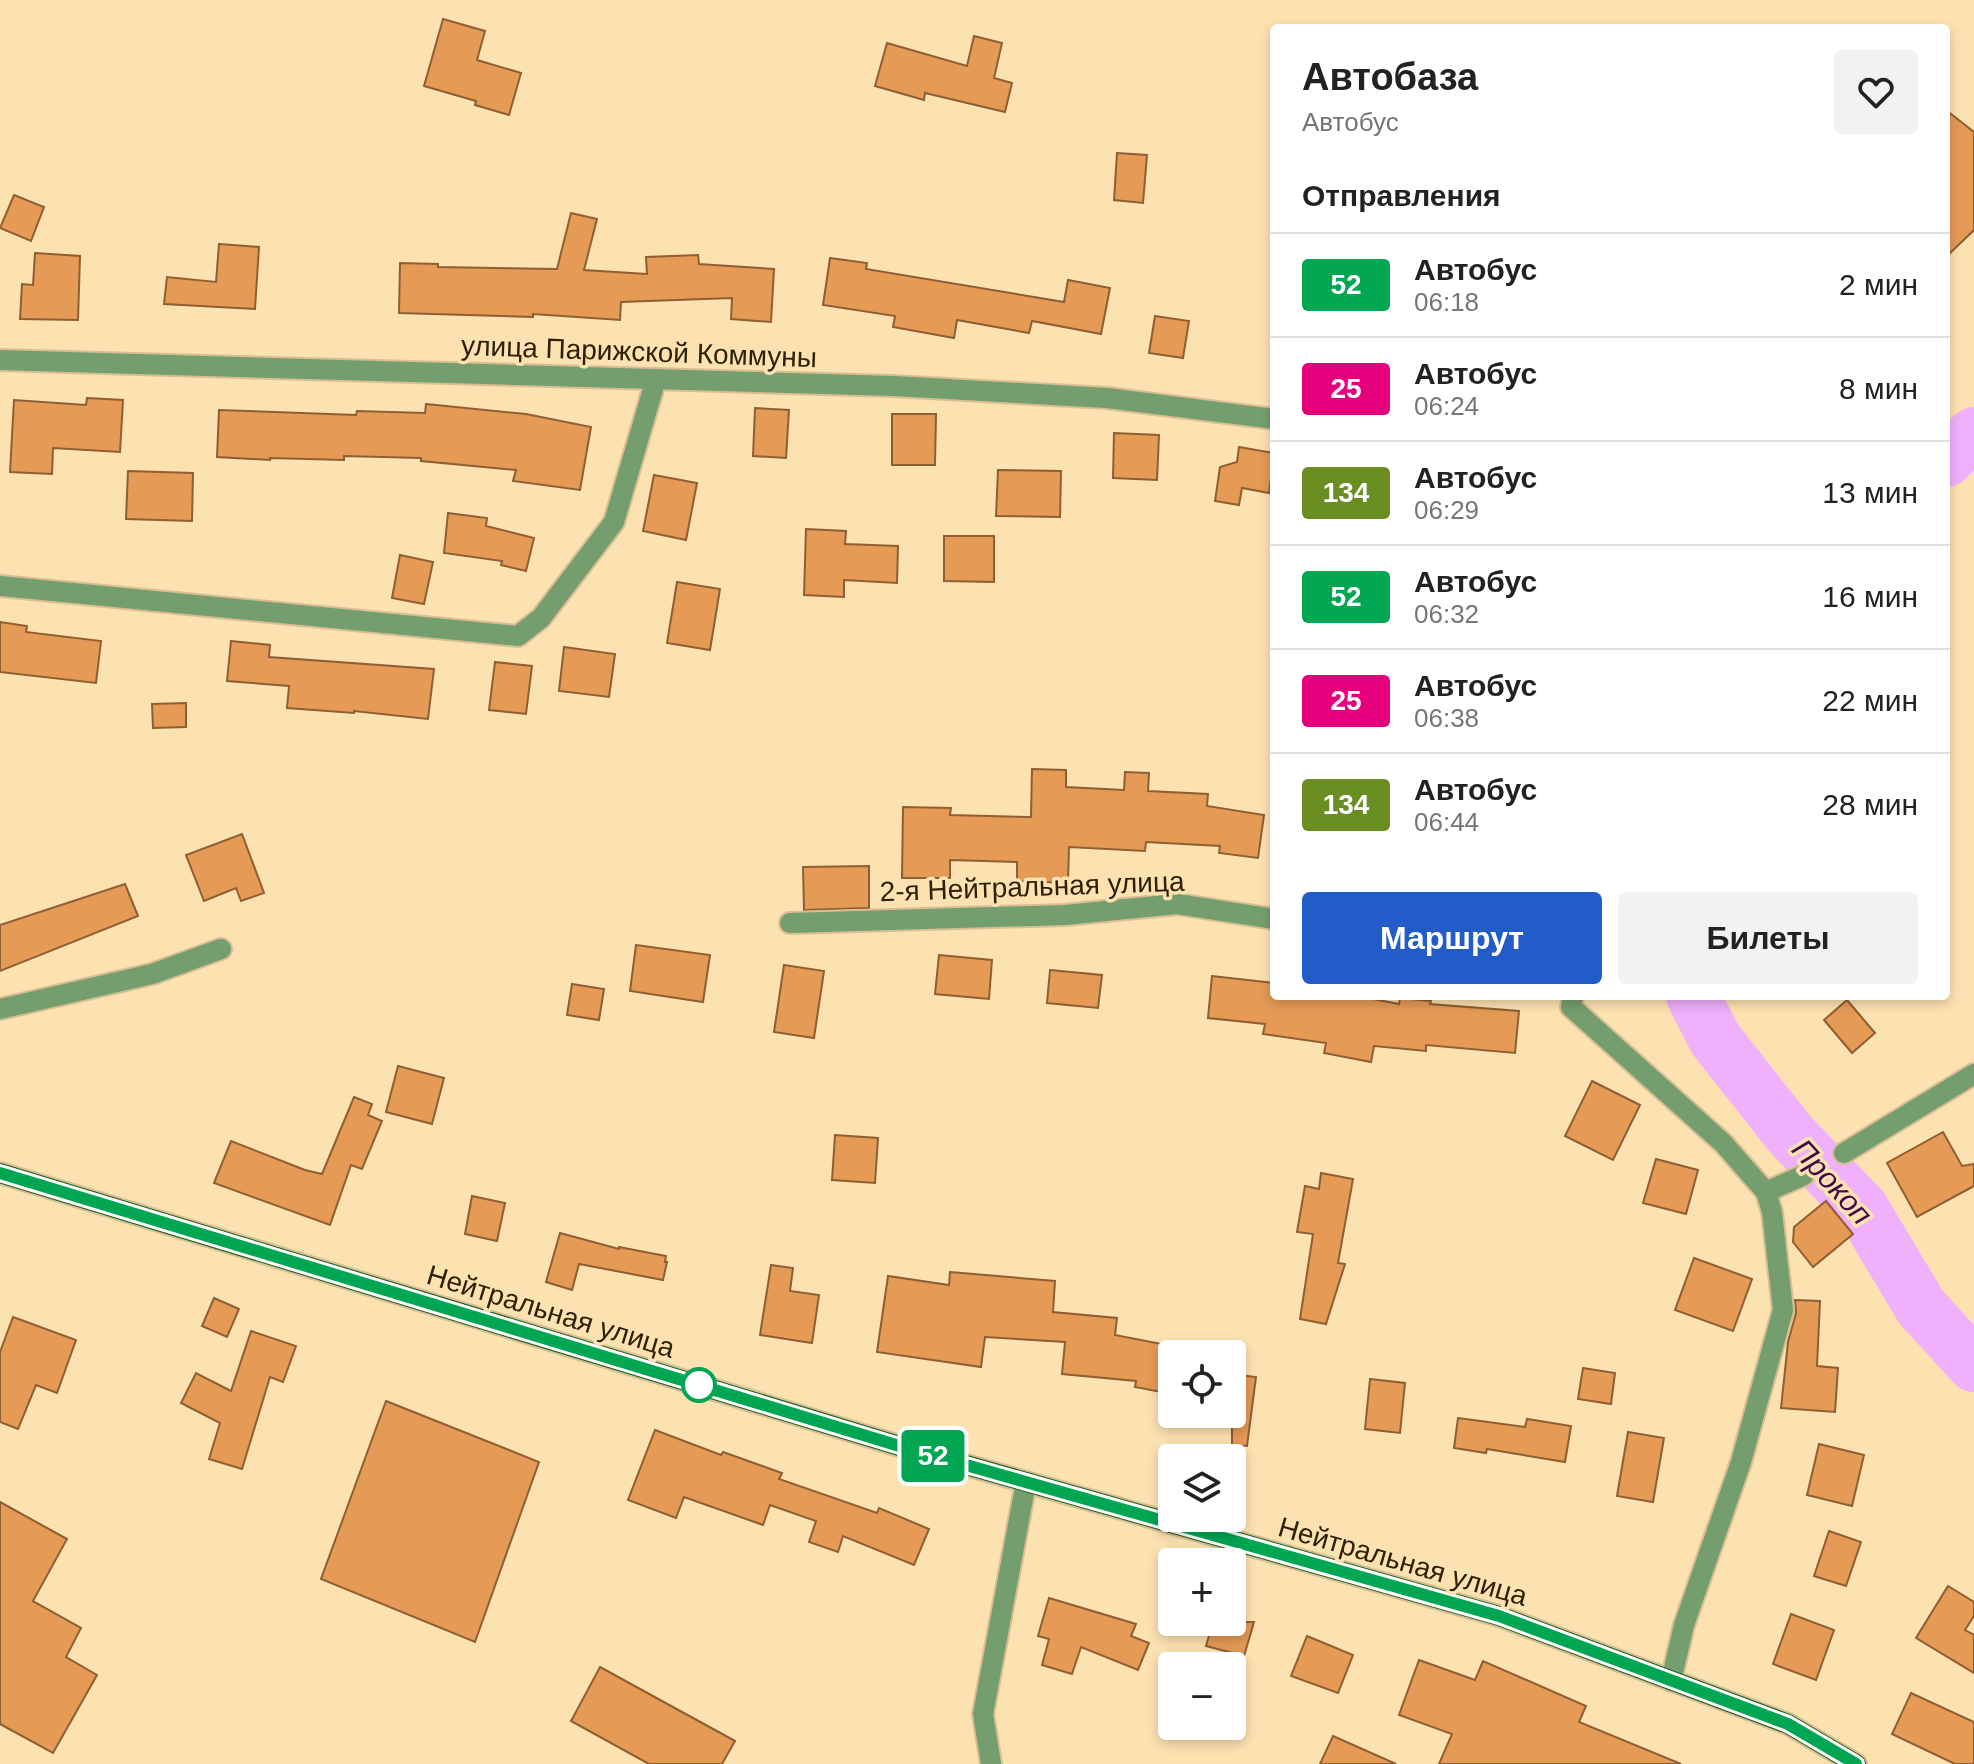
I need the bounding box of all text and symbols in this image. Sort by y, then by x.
button: heart [1834,50,1918,134]
text: Автобаза [1302,56,1478,98]
text: Автобус [1302,107,1399,137]
text: Отправления [1302,179,1501,212]
text: Автобус [1414,253,1537,286]
text: 2 мин [1839,268,1918,301]
text: 52 [1330,269,1362,300]
text: 06:18 [1414,287,1479,317]
street label: улица Парижской Коммуны [460,330,818,373]
text: Автобус [1414,357,1537,390]
text: 8 мин [1839,372,1918,405]
text: 25 [1330,373,1362,404]
text: 06:24 [1414,391,1479,421]
text: Автобус [1414,461,1537,494]
text: 13 мин [1822,476,1918,509]
text: 134 [1323,477,1369,508]
text: 06:29 [1414,495,1479,525]
text: Автобус [1414,565,1537,598]
text: 16 мин [1822,580,1918,613]
text: 52 [1330,581,1362,612]
text: 06:32 [1414,599,1479,629]
text: Автобус [1414,669,1537,702]
text: 22 мин [1822,684,1918,717]
text: 25 [1330,685,1362,716]
text: 06:38 [1414,703,1479,733]
text: Автобус [1414,773,1537,806]
text: 28 мин [1822,788,1918,821]
text: 134 [1323,789,1369,820]
text: 06:44 [1414,807,1479,837]
street label: 2-я Нейтральная улица [879,866,1185,907]
button: Маршрут [1302,892,1602,984]
button: Билеты [1618,892,1918,984]
water label: Прокоп [1786,1133,1879,1231]
street label: Нейтральная улица [423,1259,679,1364]
map controls [1158,1340,1246,1740]
button: locate [1158,1340,1246,1428]
unlabelled marker [682,1368,716,1402]
line badge: 52 [897,1430,969,1482]
text: 52 [917,1440,949,1471]
button: layers [1158,1444,1246,1532]
street label: Нейтральная улица [1275,1511,1531,1612]
button: + [1158,1548,1246,1636]
button: − [1158,1652,1246,1740]

